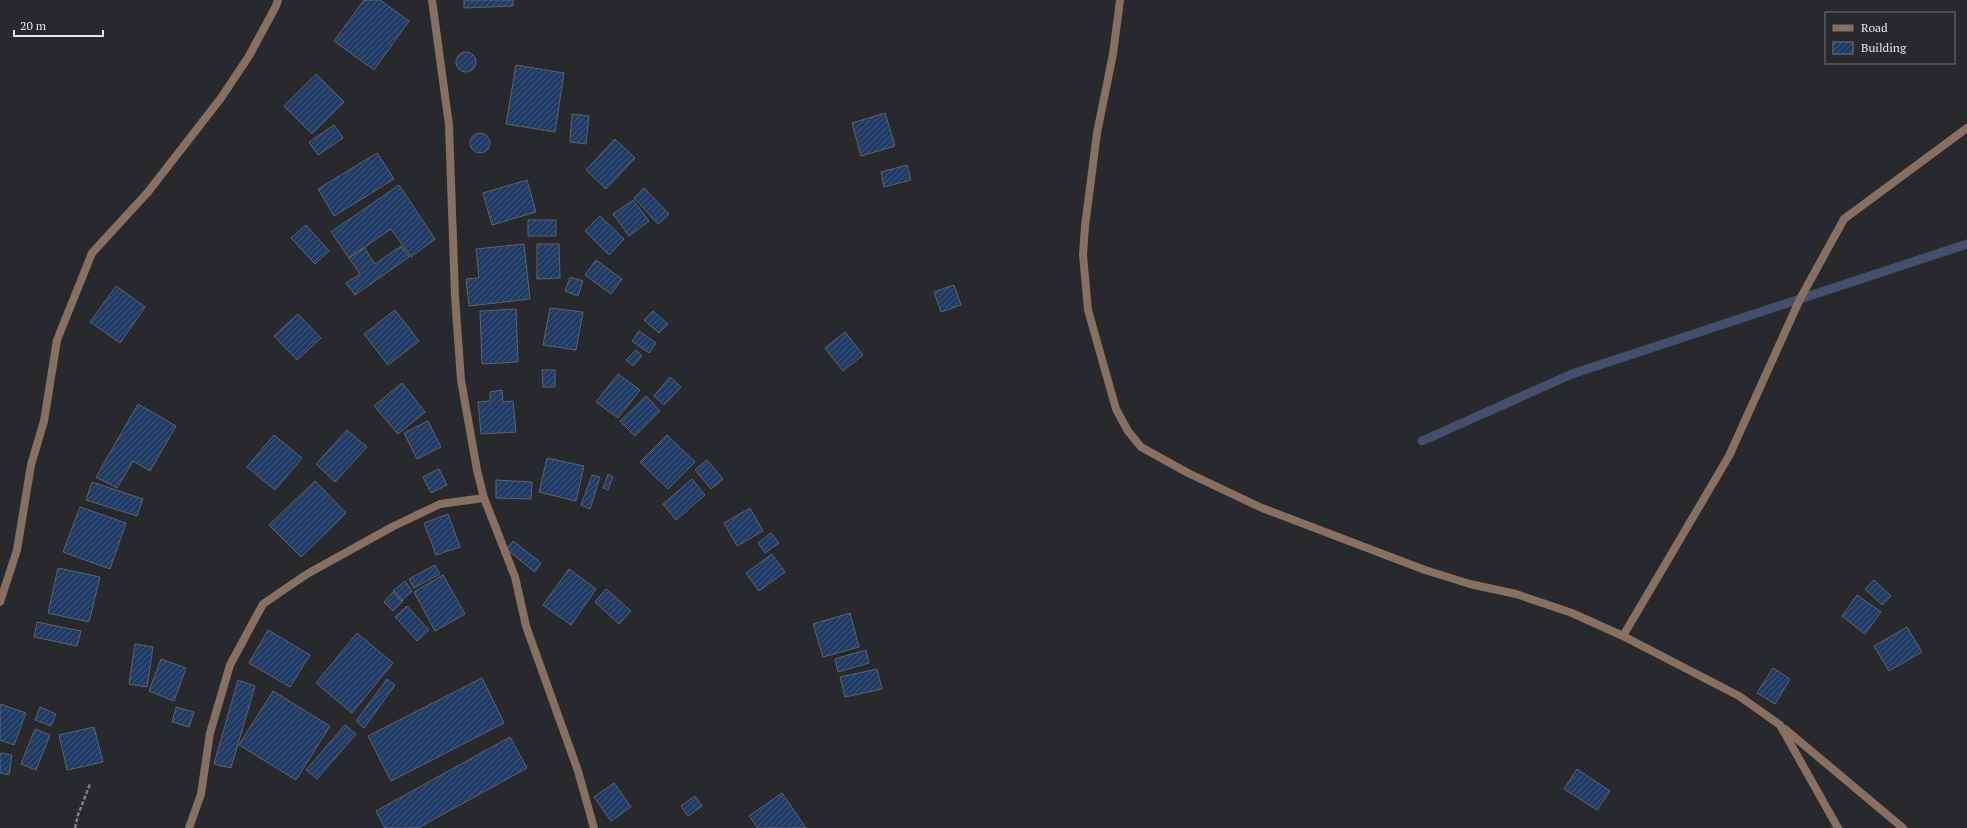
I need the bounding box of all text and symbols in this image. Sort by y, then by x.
scale bar [14,12,103,38]
legend [1825,12,1955,64]
text: 20 m [20,18,47,33]
text: Road [1861,20,1888,35]
text: Building [1861,40,1907,55]

